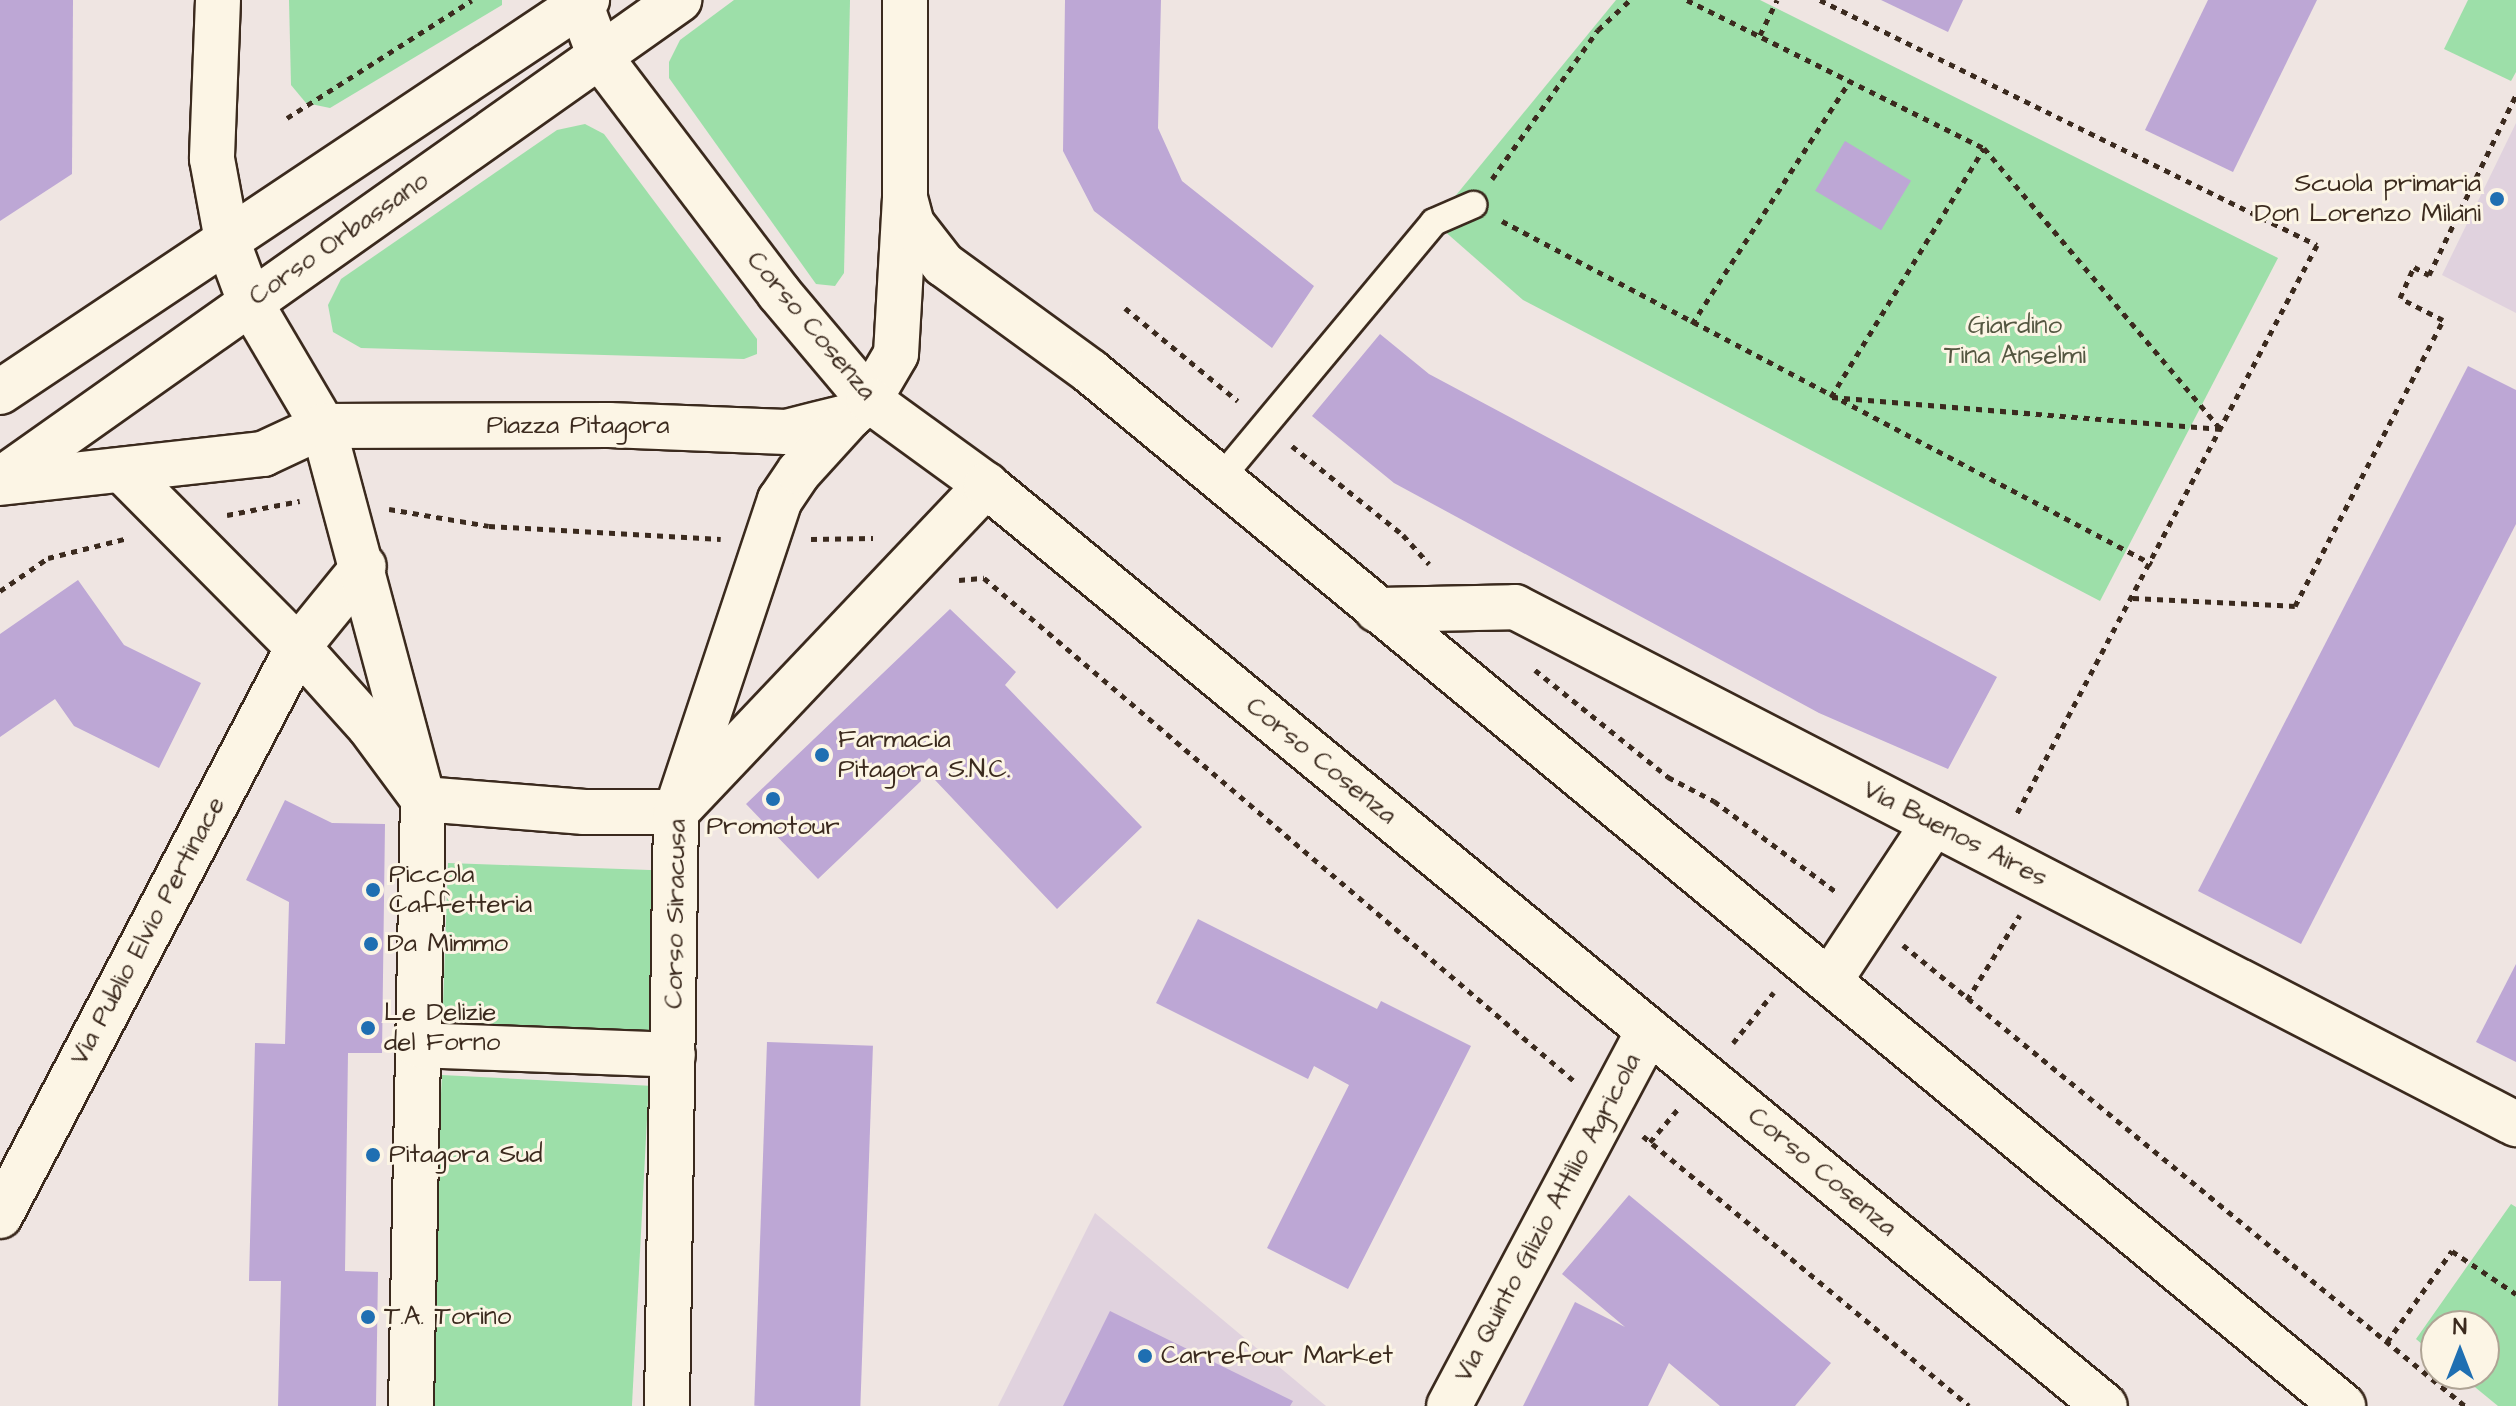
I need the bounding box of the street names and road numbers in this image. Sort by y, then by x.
street label: Corso Orbassano [243,165,435,313]
street label: Corso Cosenza [740,245,882,407]
street label: Piazza Pitagora [487,410,669,442]
street label: Corso Cosenza [1239,691,1403,831]
street label: Via Buenos Aires [1858,774,2052,894]
street label: Via Publio Elvio Pertinace [64,791,232,1071]
street label: Corso Siracusa [659,819,693,1009]
street label: Via Quinto Glizio Attilio Agricola [1448,1048,1648,1388]
street label: Corso Cosenza [1741,1101,1903,1243]

